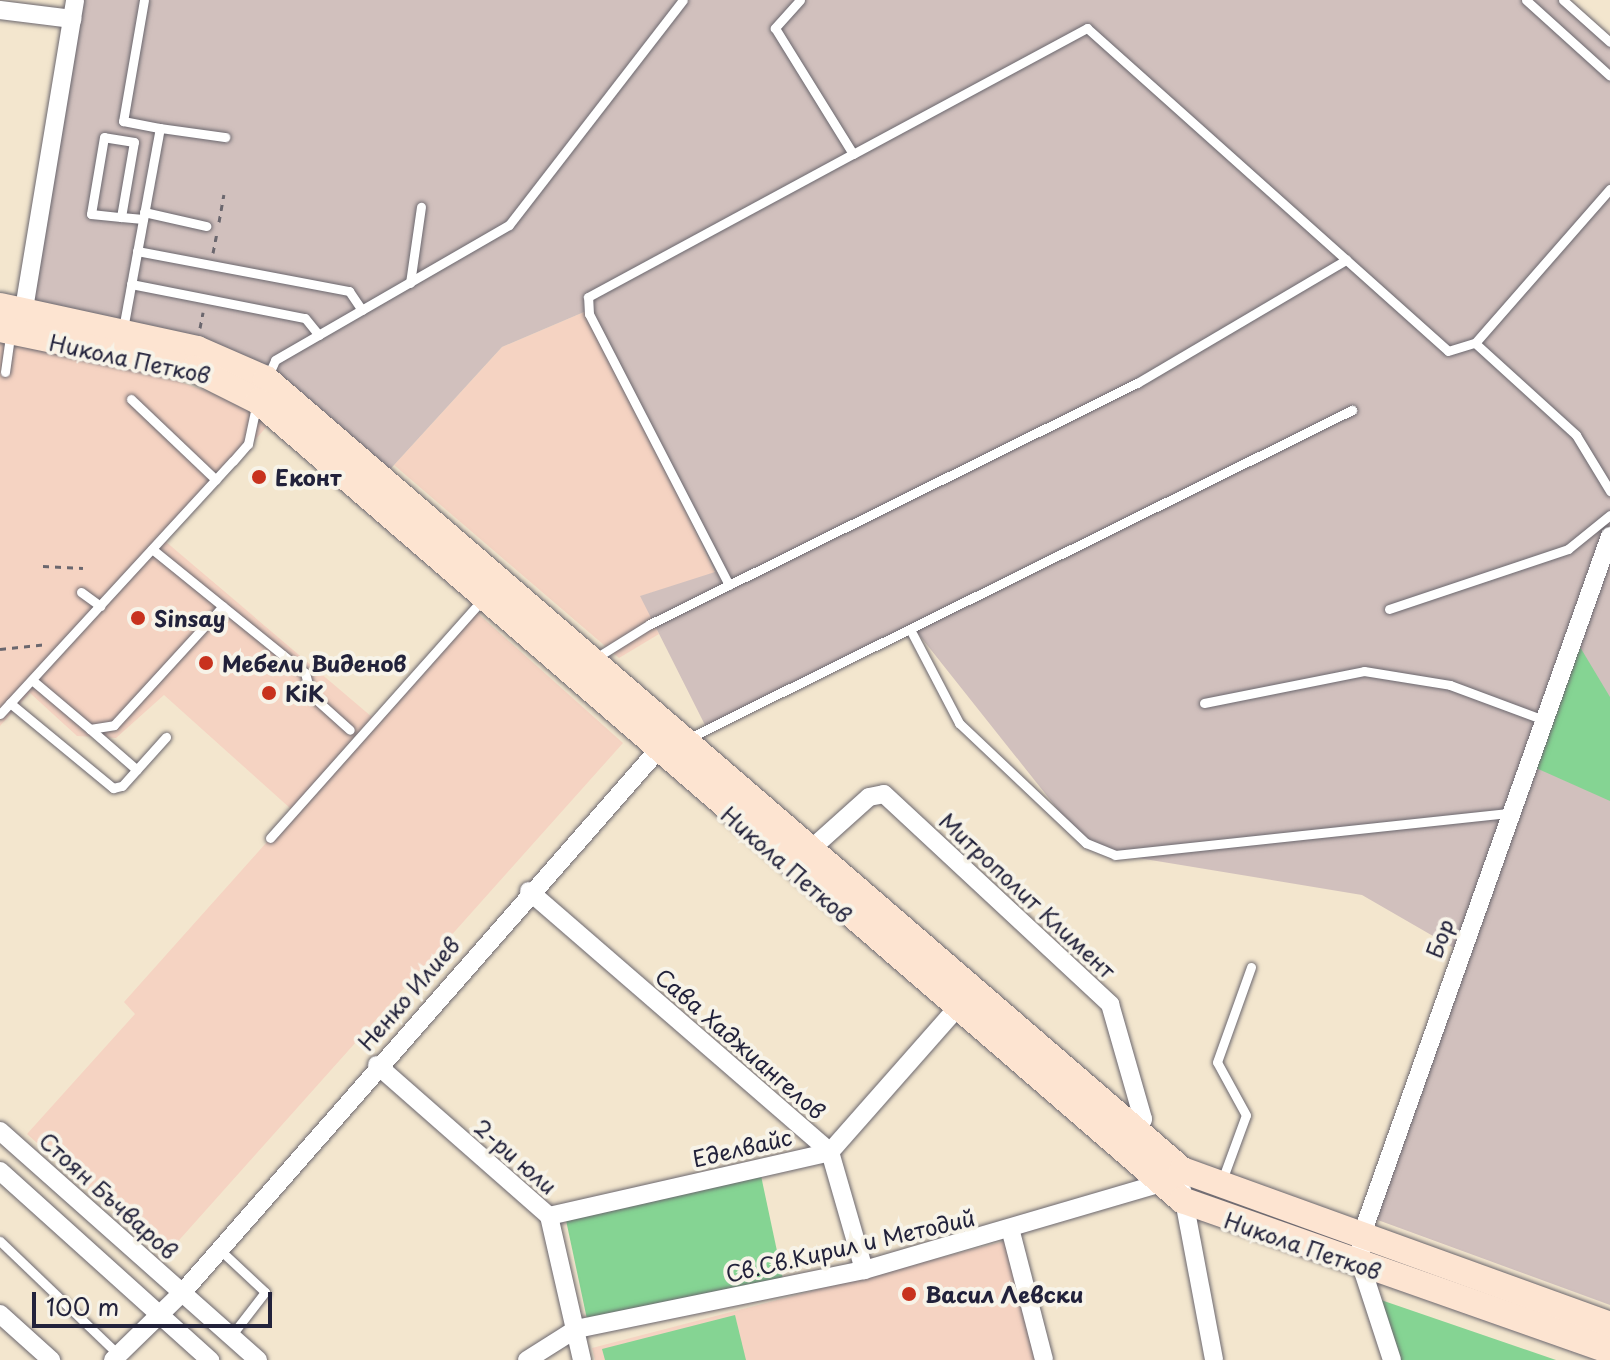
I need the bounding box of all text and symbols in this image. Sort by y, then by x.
street label: Никола Петков [47,328,213,388]
place label: Еконт [275,464,341,490]
marker: Еконт [250,468,268,486]
place label: Sinsay [154,605,226,631]
marker: Sinsay [129,609,147,627]
place label: Мебели Виденов [222,650,407,676]
marker: Мебели Виденов [197,654,215,672]
place label: KiK [285,680,324,706]
marker: KiK [260,684,278,702]
street label: Никола Петков [716,800,858,928]
street label: Митрополит Климент [935,807,1121,983]
street label: Бор [1420,915,1458,961]
street label: Ненко Илиев [352,931,464,1055]
street label: Сава Хаджиангелов [651,962,831,1124]
street label: 2-ри юли [469,1113,563,1199]
street label: Еделвайс [690,1123,794,1171]
street label: Стоян Бъчваров [35,1126,183,1264]
street label: Св.Св.Кирил и Методий [723,1203,977,1287]
street label: Никола Петков [1221,1206,1385,1284]
scale bar [36,1276,276,1326]
place label: Васил Левски [925,1281,1084,1307]
marker: Васил Левски [900,1285,918,1303]
text: 100 m [46,1288,119,1324]

